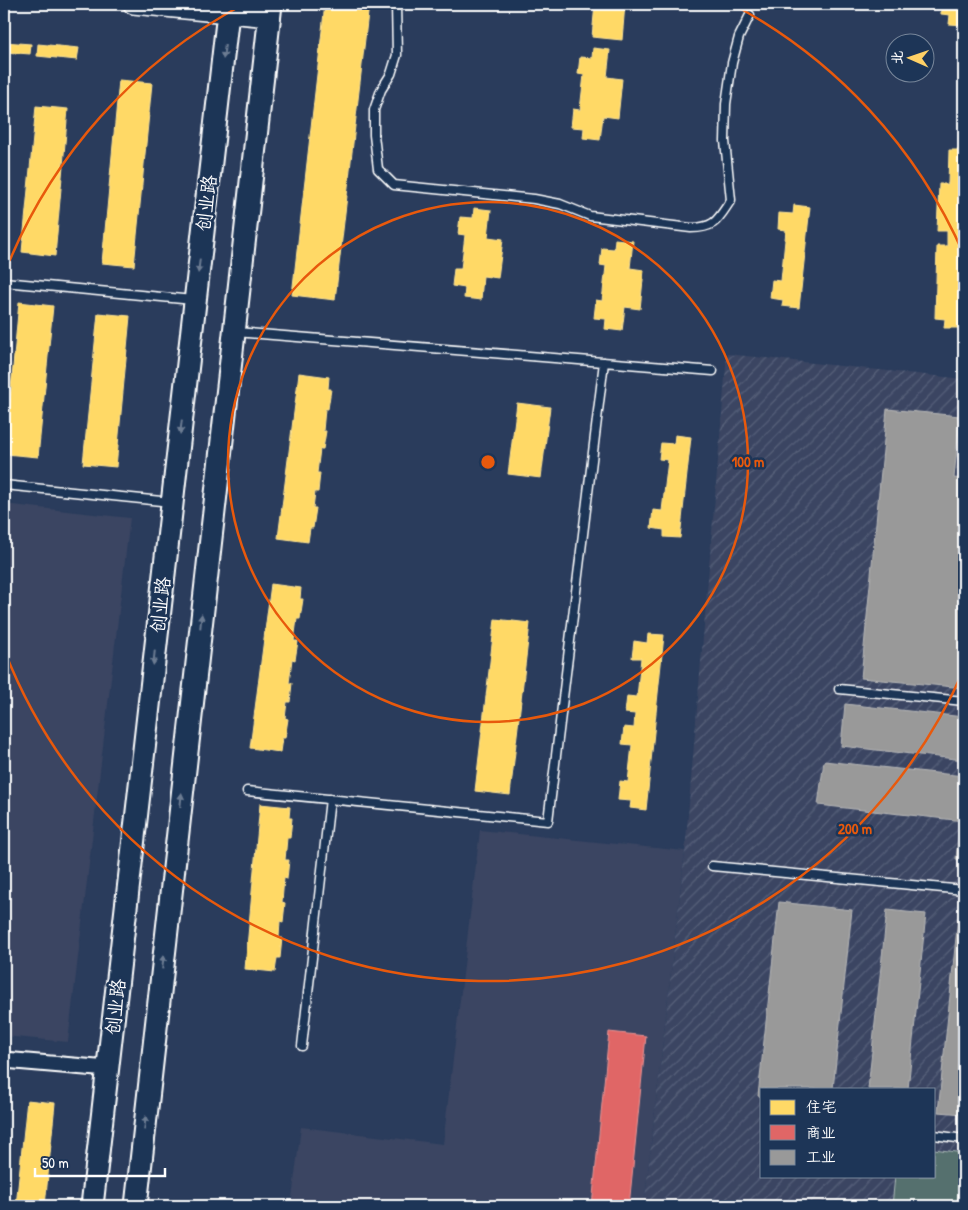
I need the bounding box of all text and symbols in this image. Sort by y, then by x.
north arrow [886,32,936,82]
one-way arrow [220,44,228,60]
text: 北 [887,50,906,65]
street label: 创业路 [190,173,222,233]
one-way arrow [195,258,203,274]
one-way arrow [177,420,185,436]
text: 100 m [732,451,764,472]
centre of rings [479,453,497,471]
street label: 创业路 [144,575,176,635]
one-way arrow [197,613,205,629]
one-way arrow [150,651,158,667]
one-way arrow [177,792,185,808]
text: 200 m [838,818,872,839]
one-way arrow [159,953,167,969]
street label: 创业路 [99,977,131,1037]
legend [760,1088,936,1178]
text: 住宅 [806,1096,836,1117]
one-way arrow [141,1115,149,1131]
text: 商业 [806,1122,836,1143]
scale bar [35,1145,165,1177]
text: 工业 [806,1146,836,1167]
text: 50 m [42,1152,69,1173]

